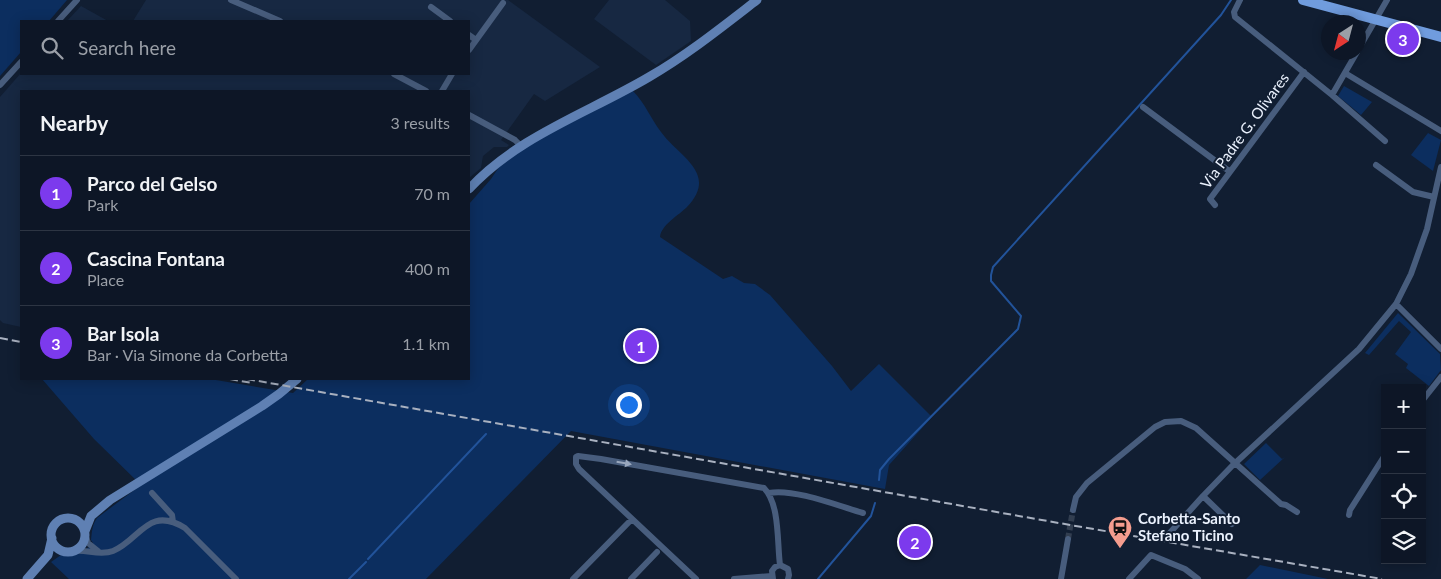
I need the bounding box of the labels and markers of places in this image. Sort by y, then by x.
pin: 3 [1387,20,1419,58]
pin: 1 [625,327,657,365]
place label: Corbetta-Santo Stefano Ticino [1138,509,1241,544]
station icon: Corbetta-Santo Stefano Ticino [1107,515,1133,549]
pin: 2 [899,523,931,561]

